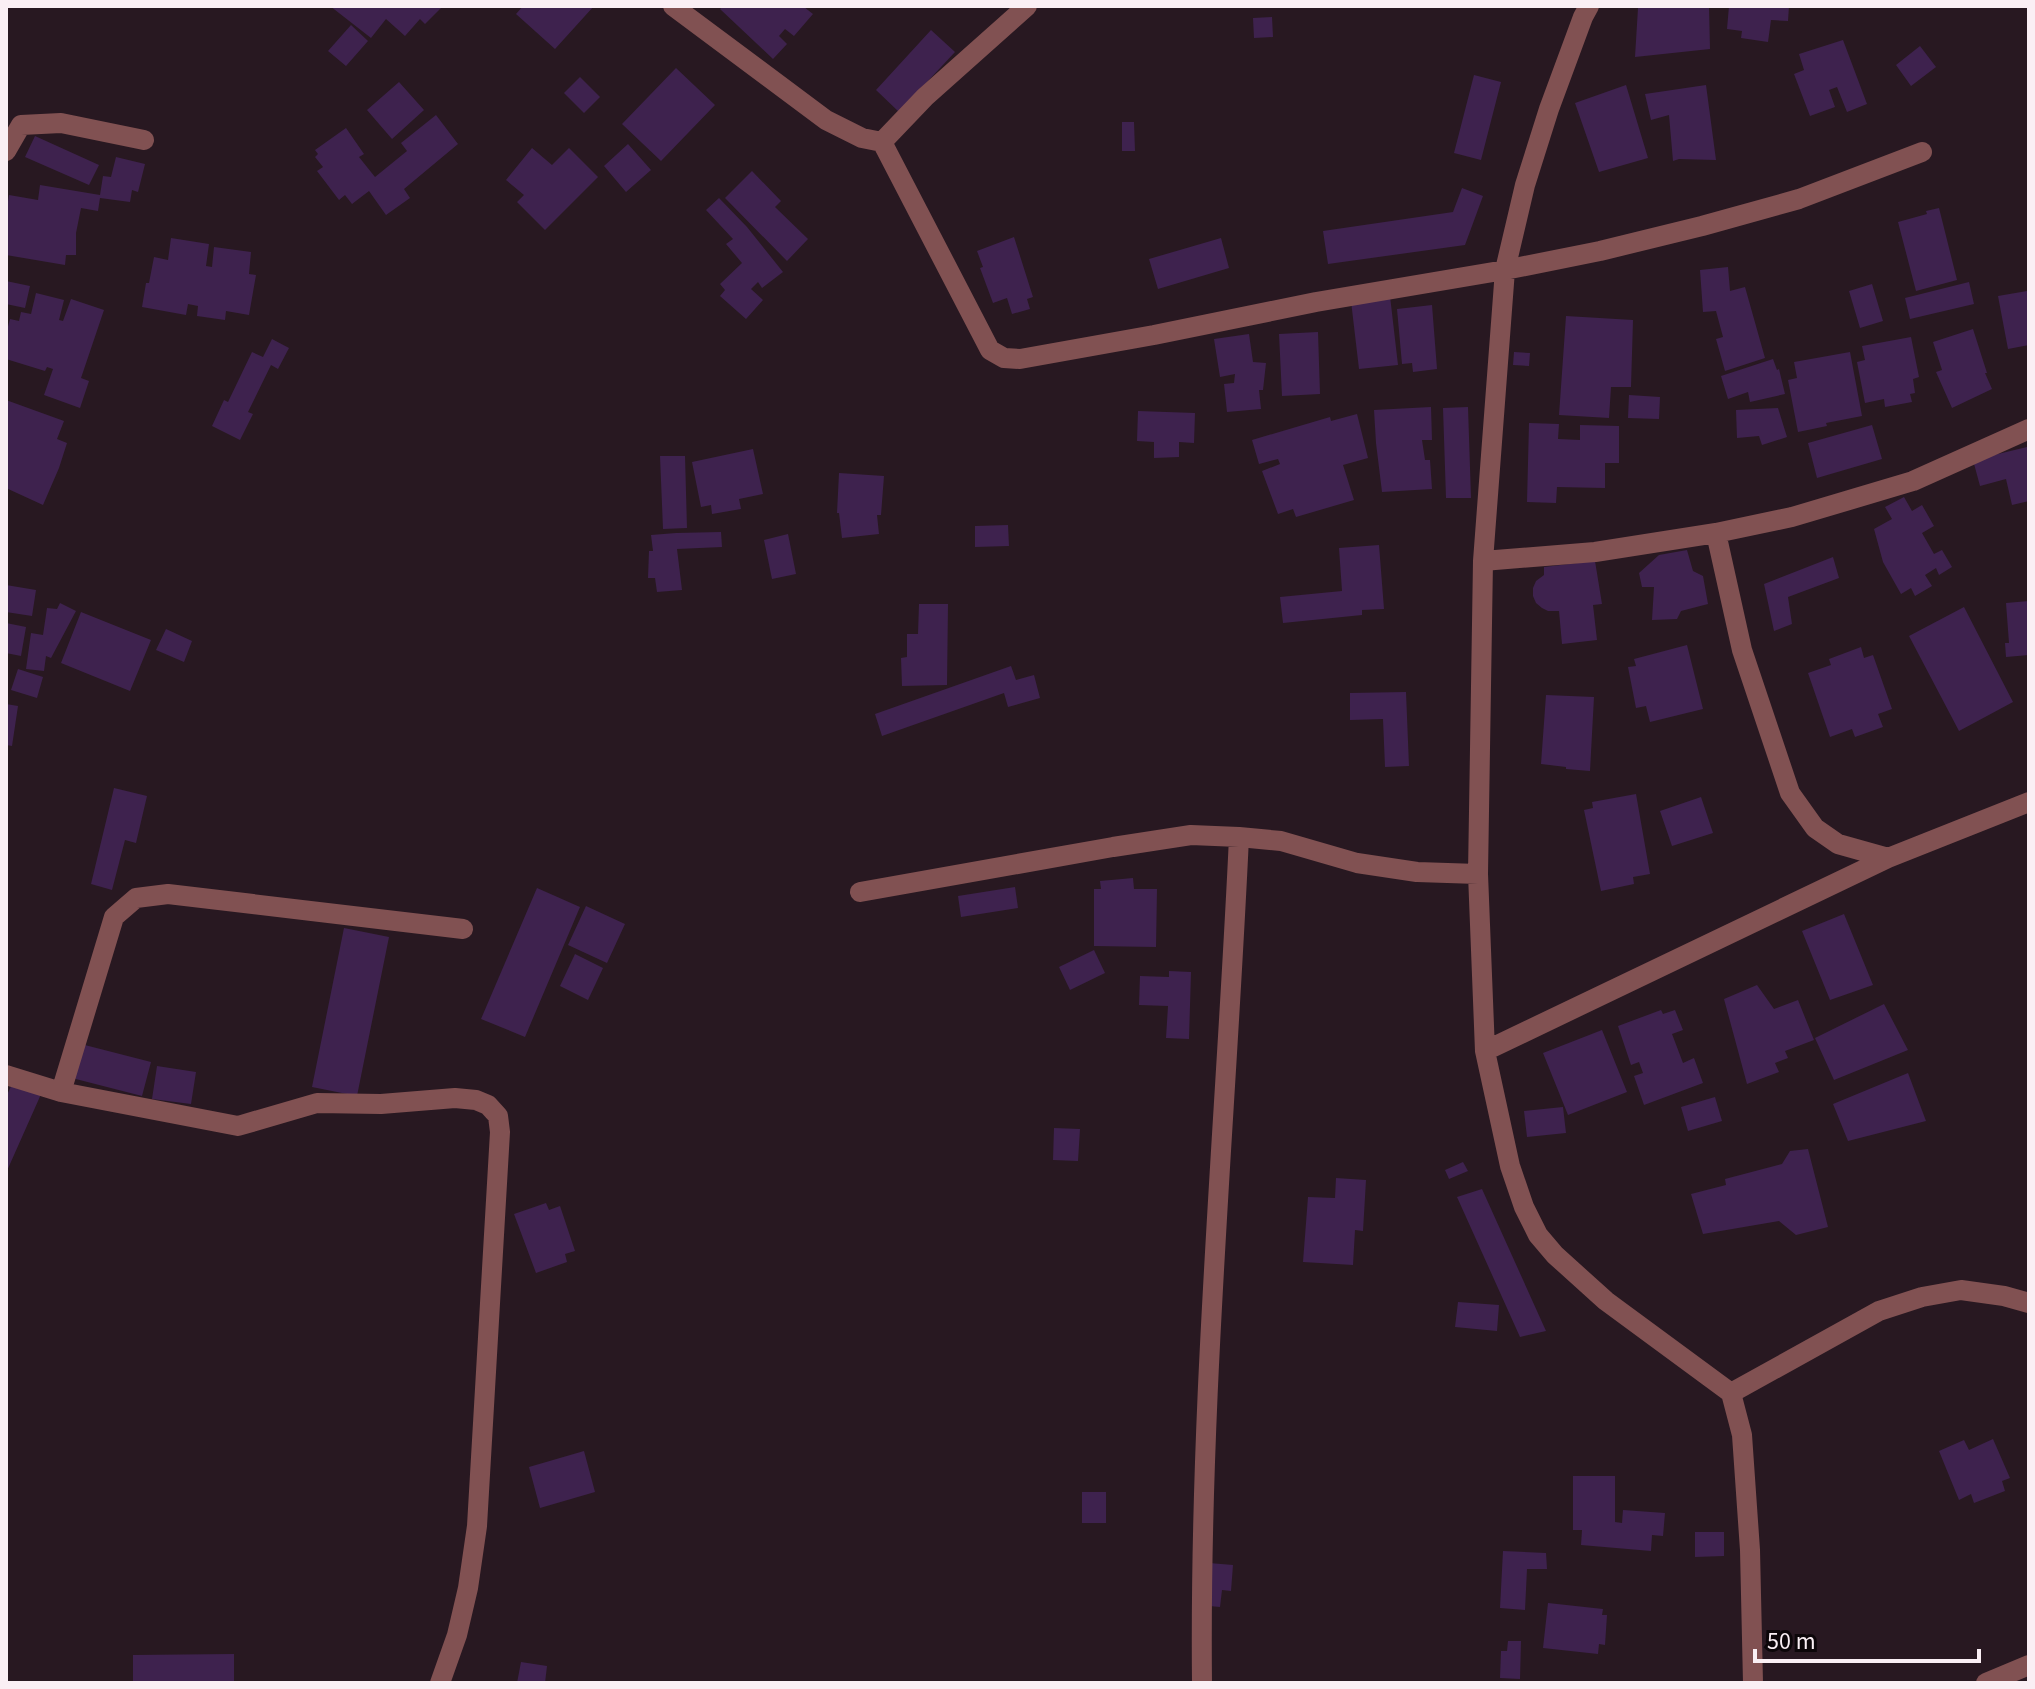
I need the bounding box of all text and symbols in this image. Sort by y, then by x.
scale bar [1755,1613,1979,1663]
text: 50 m [1767,1624,1816,1659]

